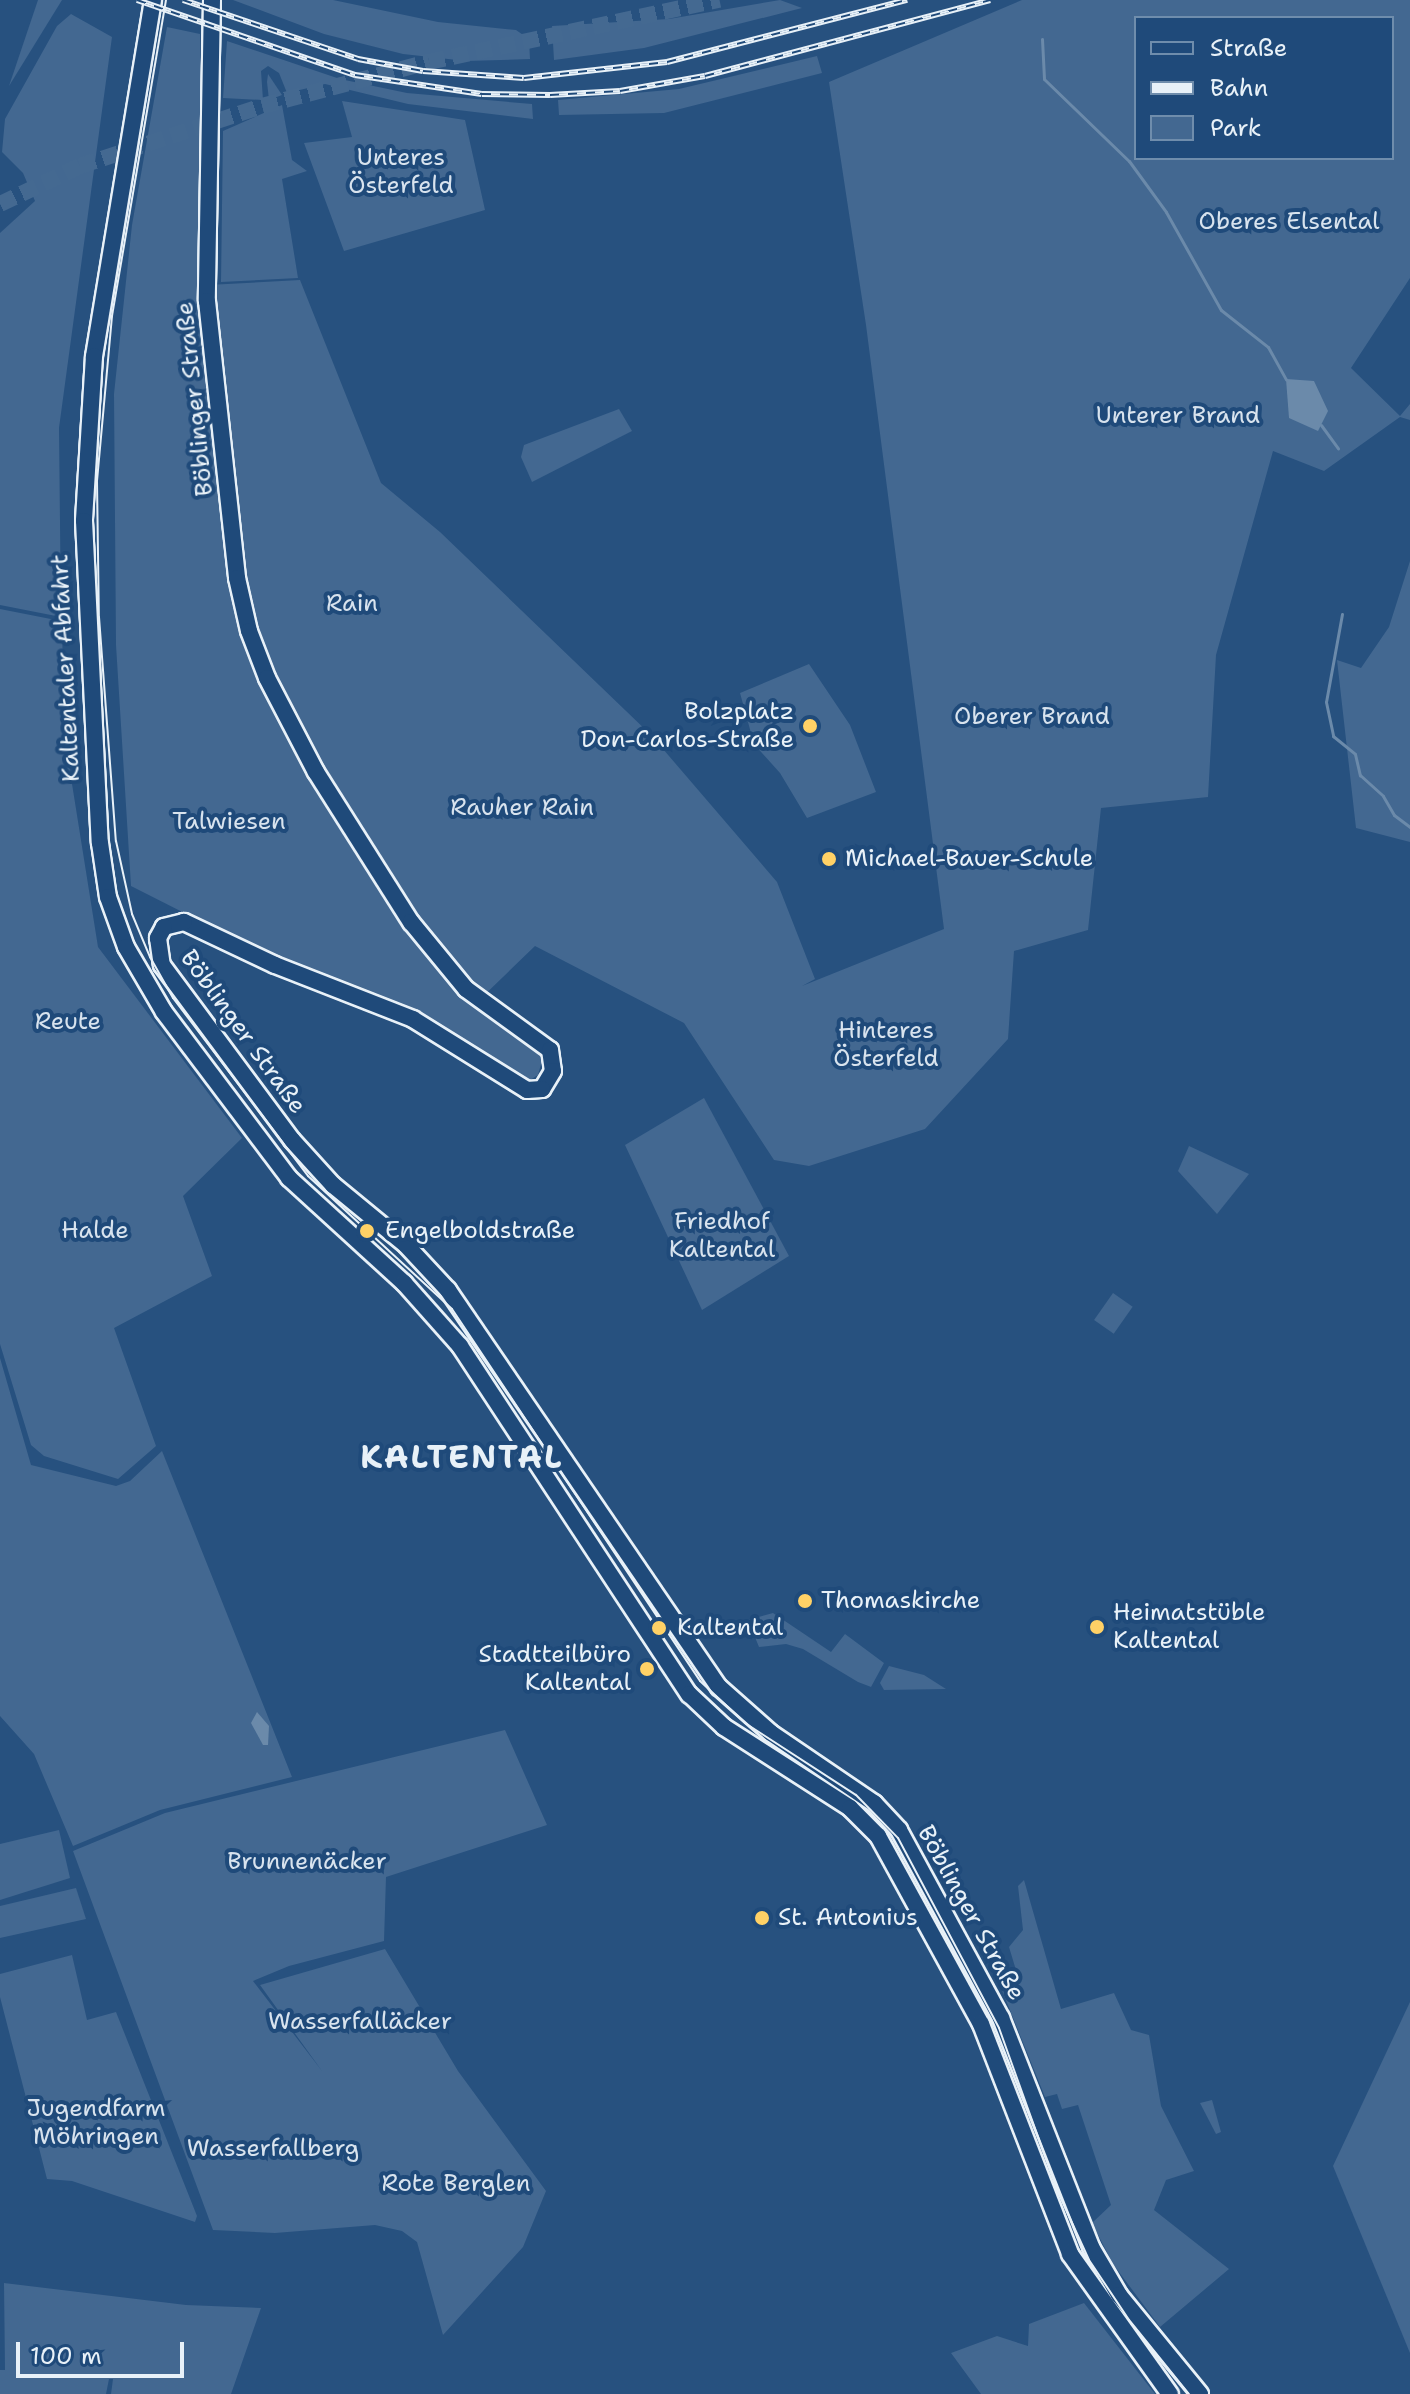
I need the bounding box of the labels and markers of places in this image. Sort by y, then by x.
place label: Bolzplatz Don-Carlos-Straße [581,698,794,754]
marker: Bolzplatz Don-Carlos-Straße [801,717,819,735]
place label: Michael-Bauer-Schule [845,845,1093,873]
marker: Michael-Bauer-Schule [820,850,838,868]
place label: Engelboldstraße [385,1217,575,1245]
marker: Engelboldstraße [356,1220,378,1242]
place label: Thomaskirche [821,1587,980,1615]
marker: Thomaskirche [796,1592,814,1610]
place label: Heimatstüble Kaltental [1113,1599,1266,1655]
place label: Kaltental [677,1614,783,1642]
marker: Kaltental [648,1617,670,1639]
marker: Heimatstüble Kaltental [1088,1618,1106,1636]
place label: Stadtteilbüro Kaltental [479,1641,631,1697]
marker: Stadtteilbüro Kaltental [638,1660,656,1678]
place label: St. Antonius [778,1904,918,1932]
marker: St. Antonius [753,1909,771,1927]

